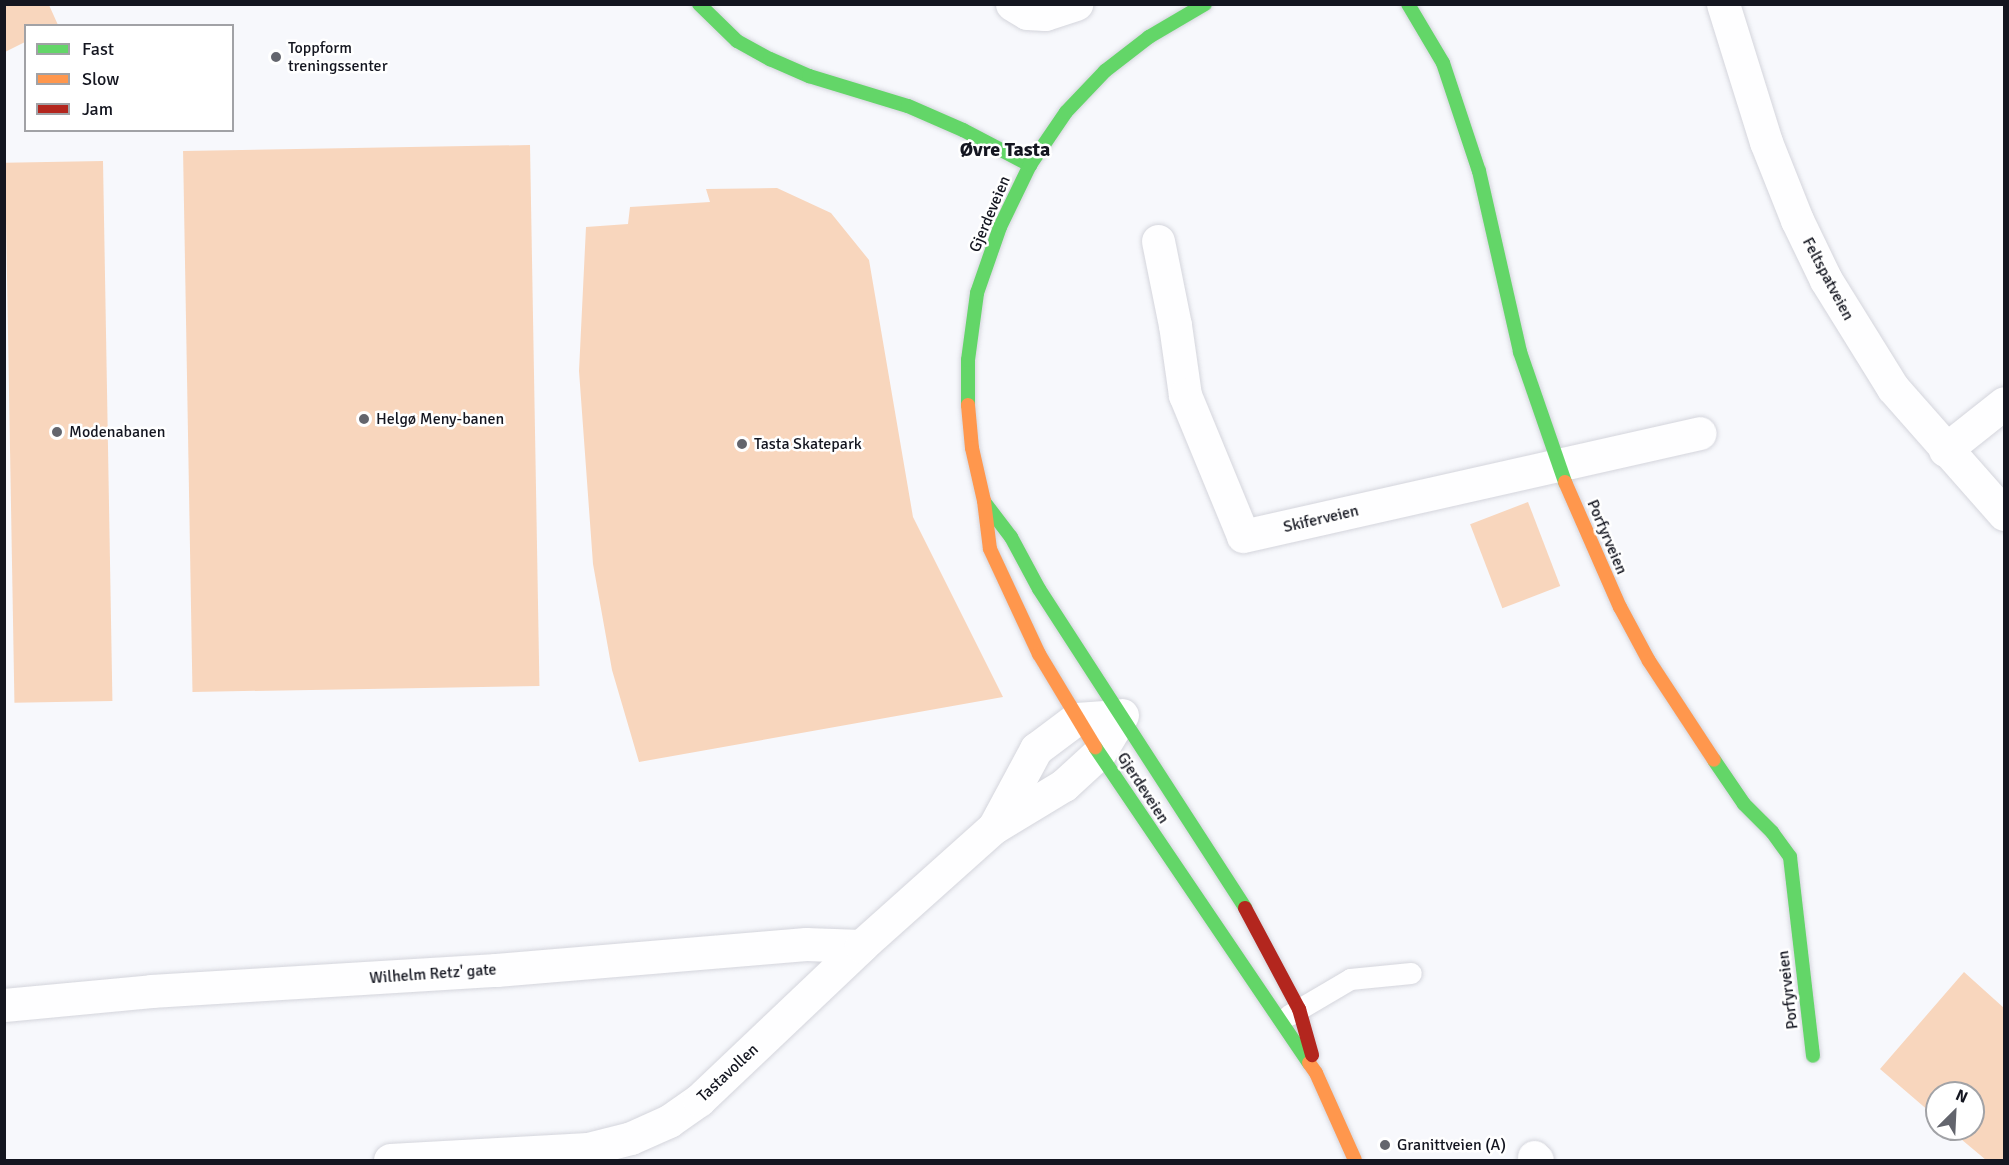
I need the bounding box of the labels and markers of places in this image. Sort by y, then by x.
place label: Toppform treningssenter [288,38,388,76]
marker: Toppform treningssenter [269,50,283,64]
place label: Helgø Meny-banen [376,409,504,429]
marker: Helgø Meny-banen [357,412,371,426]
place label: Modenabanen [69,422,166,442]
marker: Modenabanen [50,425,64,439]
place label: Tasta Skatepark [754,434,862,454]
marker: Tasta Skatepark [735,437,749,451]
place label: Granittveien (A) [1397,1135,1506,1155]
marker: Granittveien (A) [1378,1138,1392,1152]

